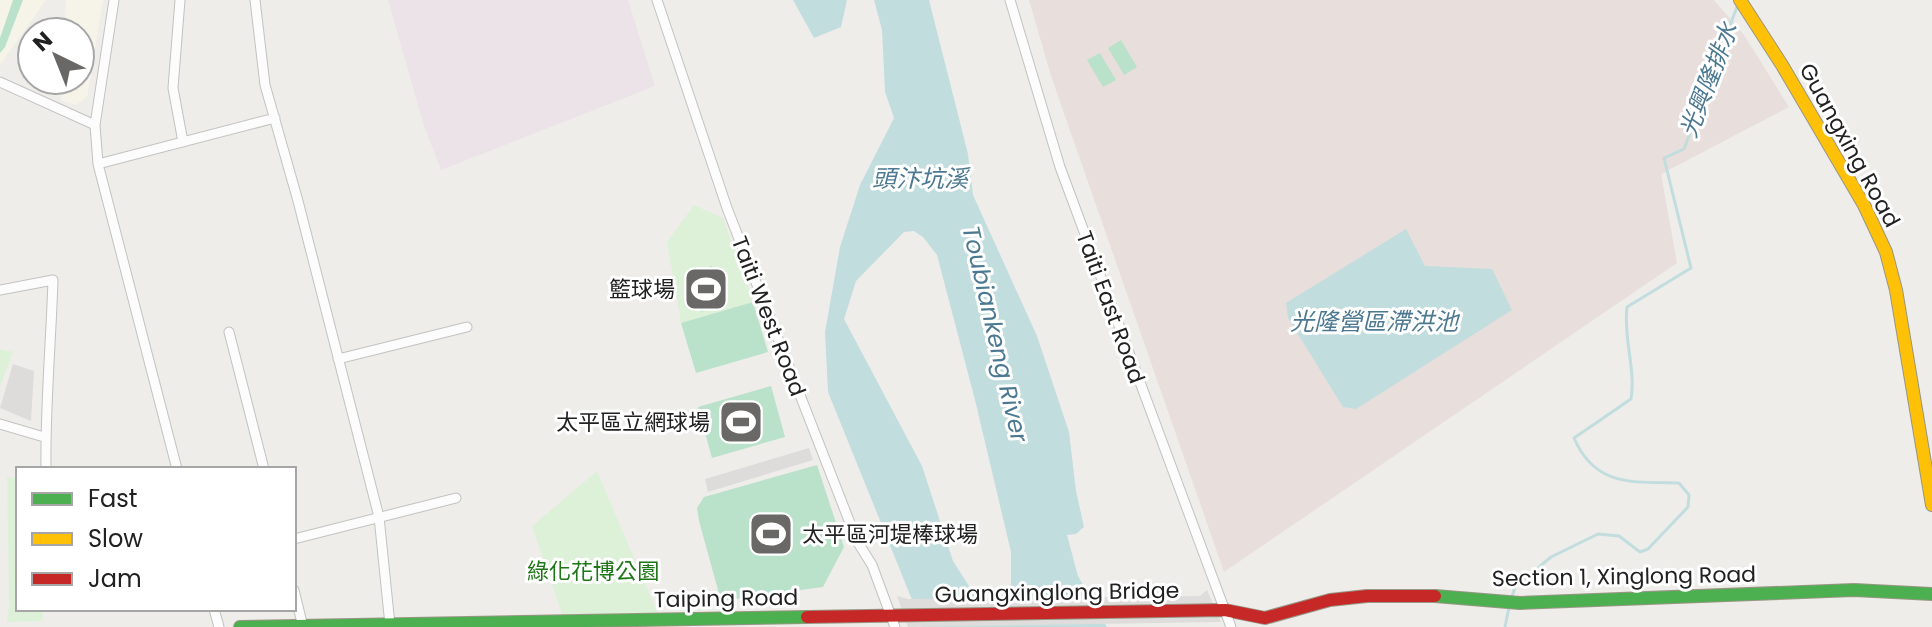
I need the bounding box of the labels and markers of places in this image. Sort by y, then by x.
sports icon: 籃球場 [682,265,730,313]
place label: 籃球場 [609,274,675,305]
sports icon: 太平區立網球場 [717,398,765,446]
place label: 太平區立網球場 [556,407,710,438]
sports icon: 太平區河堤棒球場 [747,510,795,558]
place label: 太平區河堤棒球場 [802,519,978,550]

